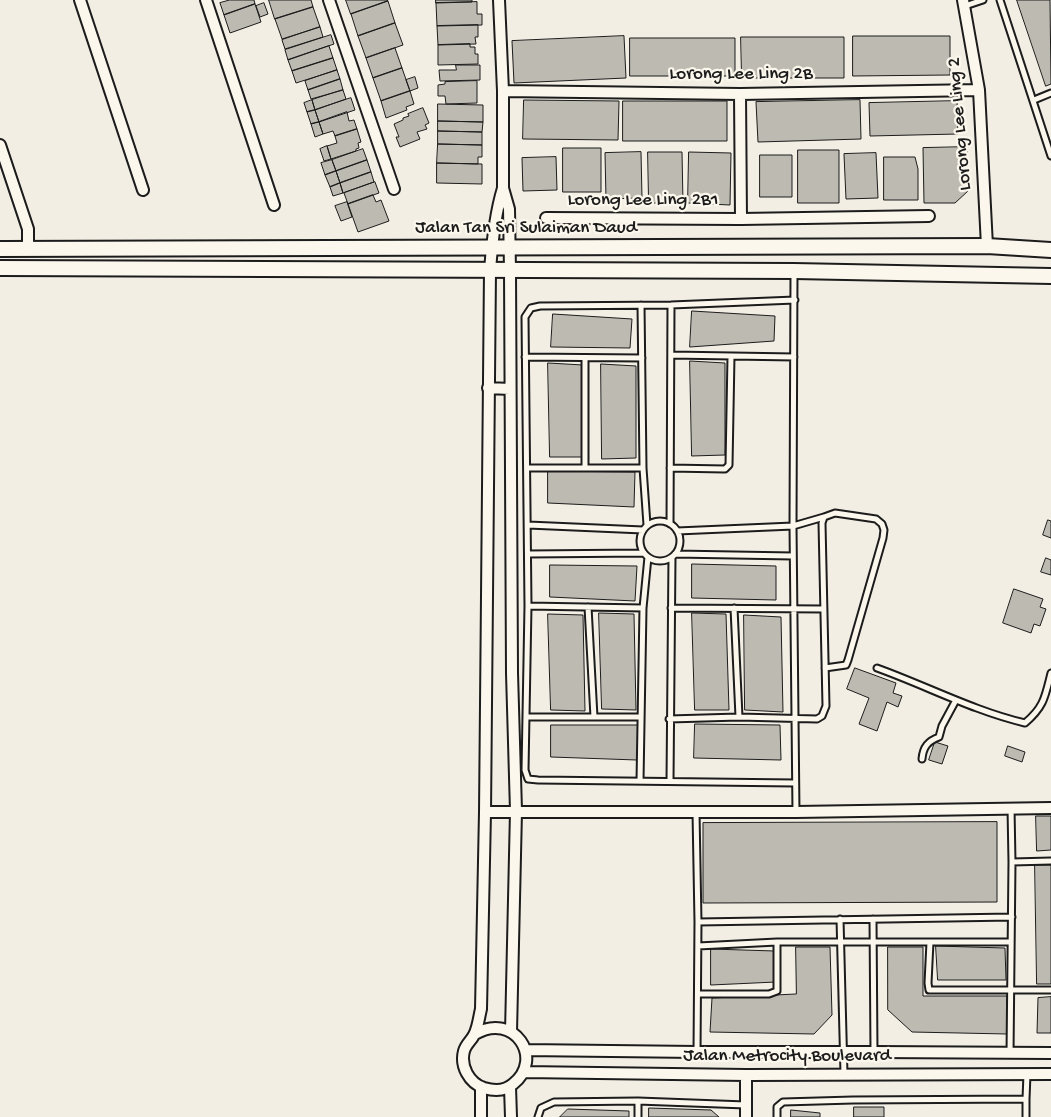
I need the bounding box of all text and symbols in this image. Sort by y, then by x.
street label: Lorong Lee Ling 2 [944,56,978,192]
street label: Lorong Lee Ling 2B [669,64,813,86]
street label: Lorong Lee Ling 2B1 [568,190,718,212]
street label: Jalan Tan Sri Sulaiman Daud [415,218,637,240]
street label: Jalan Metrocity Boulevard [683,1046,891,1068]

